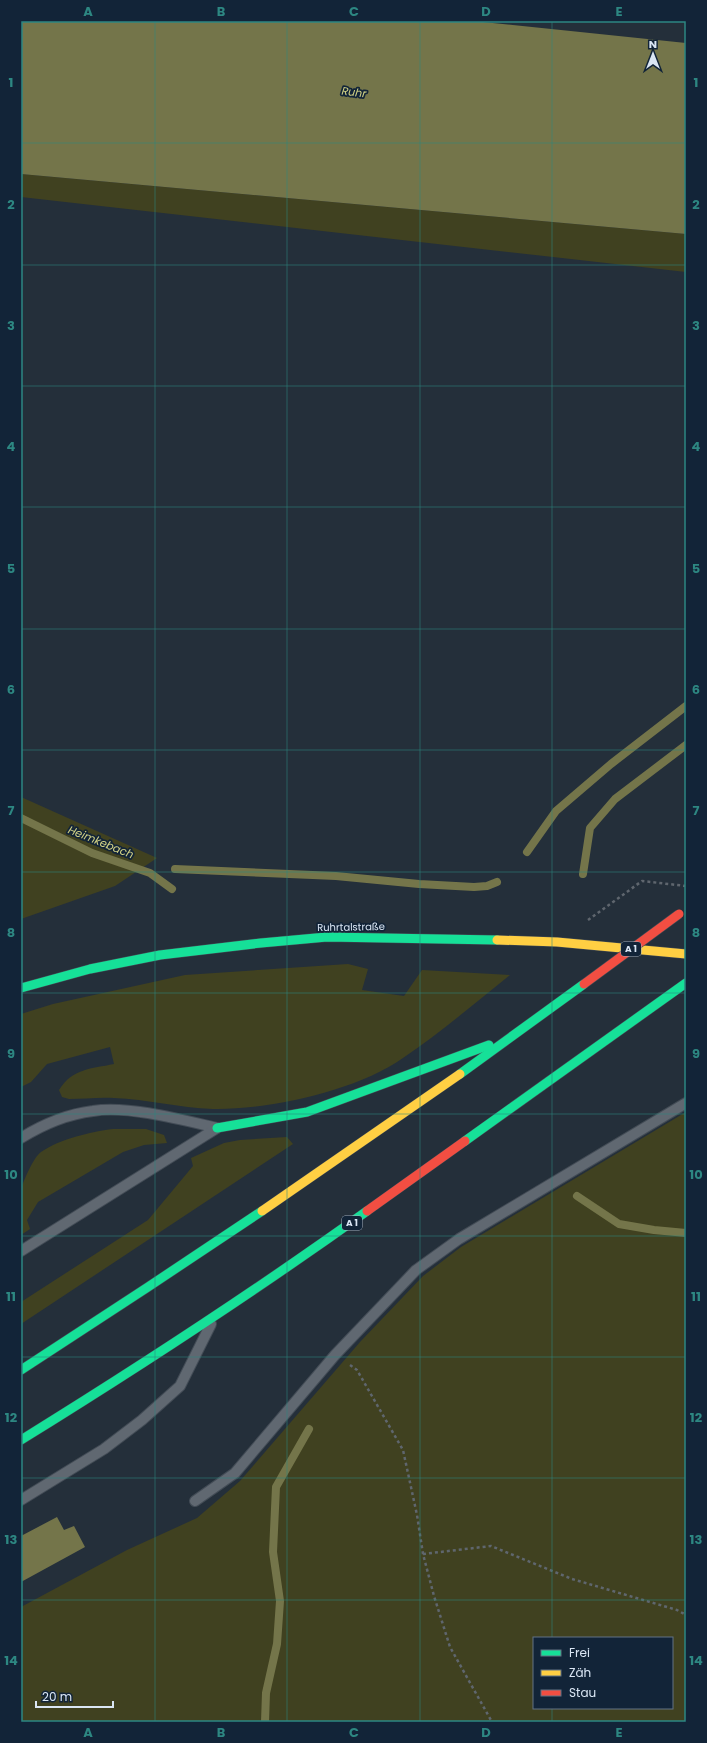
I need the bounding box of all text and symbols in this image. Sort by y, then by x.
text: A [83,2,93,21]
text: B [217,2,226,21]
text: C [349,2,359,21]
text: D [481,2,491,21]
text: E [615,2,623,21]
north arrow [633,34,673,74]
text: N [649,36,657,52]
text: 1 [9,73,13,92]
text: 1 [694,73,698,92]
water label: Ruhr [341,83,368,102]
text: 2 [7,195,15,214]
text: 2 [692,195,700,214]
text: 3 [7,316,15,335]
text: 3 [692,316,700,335]
text: 4 [7,437,16,456]
text: 4 [692,437,701,456]
text: 5 [7,559,15,578]
text: 5 [692,559,700,578]
text: 6 [7,680,15,699]
text: 6 [692,680,700,699]
text: 7 [8,801,15,820]
text: 7 [693,801,700,820]
water label: Heimkebach [66,822,136,862]
street label: Ruhrtalstraße [317,919,385,935]
text: 8 [7,923,15,942]
text: 8 [692,923,700,942]
road number: A 1 [621,942,641,956]
text: 9 [7,1044,15,1063]
text: 9 [692,1044,700,1063]
text: 10 [4,1165,18,1184]
text: 10 [689,1165,703,1184]
road number: A 1 [342,1216,362,1230]
text: 11 [6,1287,16,1306]
text: 11 [691,1287,701,1306]
text: 12 [5,1408,18,1427]
text: 12 [690,1408,703,1427]
text: 13 [5,1530,18,1549]
text: 13 [690,1530,703,1549]
legend [533,1637,673,1709]
text: Frei [569,1644,590,1661]
text: 14 [4,1651,18,1670]
text: 14 [689,1651,703,1670]
text: Zäh [569,1664,591,1681]
scale bar [36,1683,113,1709]
text: Stau [569,1684,596,1701]
text: 20 m [42,1688,72,1705]
text: A [83,1723,93,1742]
text: B [217,1723,226,1742]
text: C [349,1723,359,1742]
text: D [481,1723,491,1742]
text: E [615,1723,623,1742]

